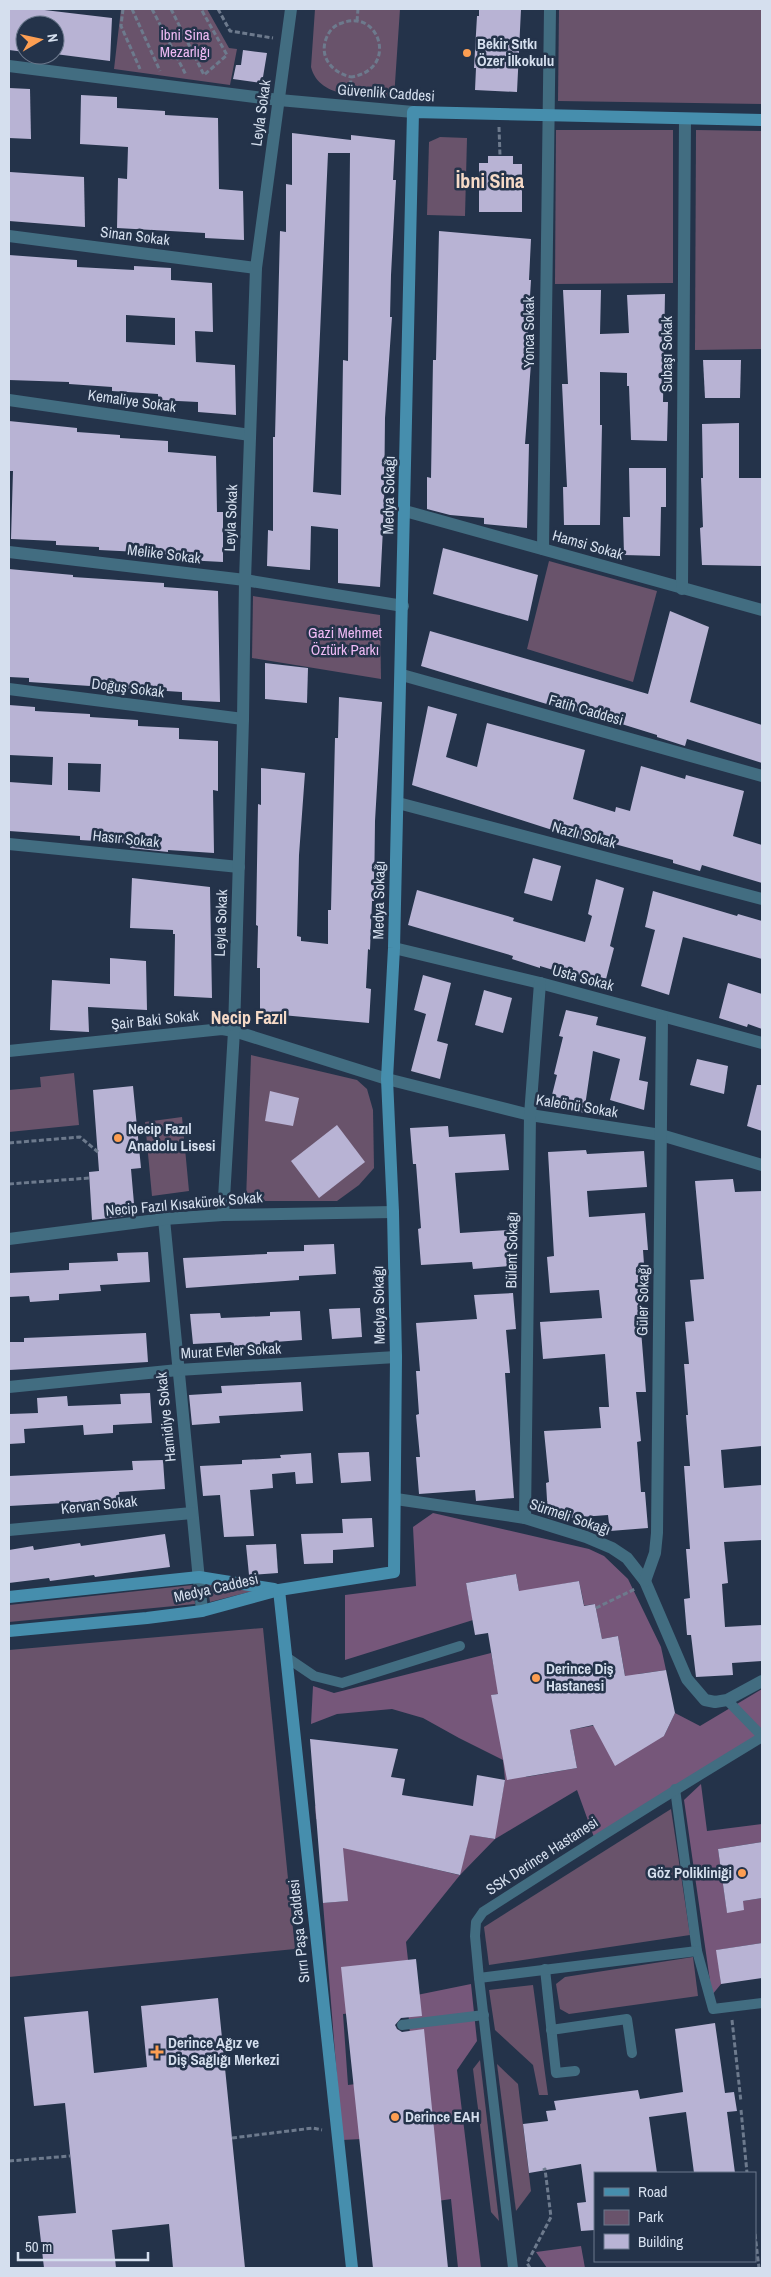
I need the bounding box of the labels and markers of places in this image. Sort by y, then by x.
place label: Bekir Sıtkı Özer İlkokulu [477,33,554,71]
marker: Bekir Sıtkı Özer İlkokulu [461,47,473,59]
place label: Necip Fazıl Anadolu Lisesi [128,1118,216,1156]
marker: Necip Fazıl Anadolu Lisesi [112,1132,124,1144]
place label: Derince Diş Hastanesi [546,1658,614,1696]
marker: Derince Diş Hastanesi [530,1672,542,1684]
place label: Göz Polikliniği [647,1862,732,1883]
marker: Göz Polikliniği [736,1867,748,1879]
place label: Derince Ağız ve Diş Sağlığı Merkezi [168,2032,279,2070]
marker: Derince Ağız ve Diş Sağlığı Merkezi [150,2045,164,2059]
place label: Derince EAH [405,2106,480,2127]
marker: Derince EAH [389,2111,401,2123]

